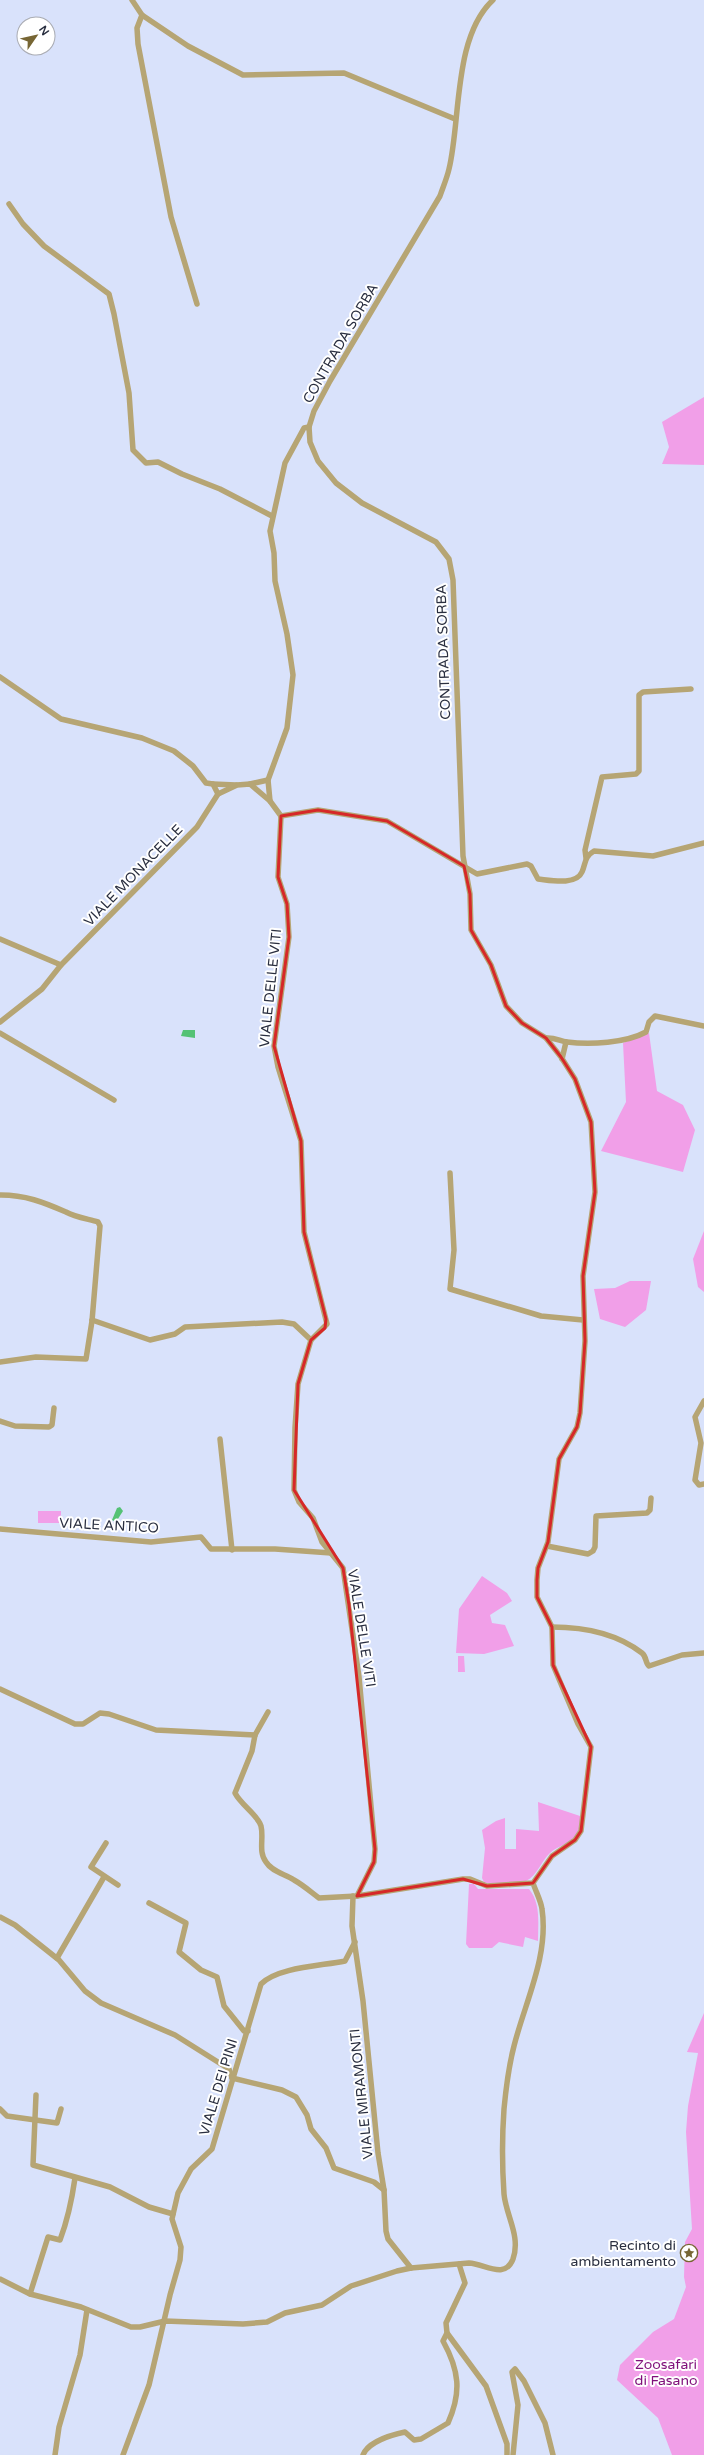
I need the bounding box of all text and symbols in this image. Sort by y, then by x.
north arrow [16,16,56,56]
text: N [36,23,52,38]
street label: CONTRADA SORBA [299,280,382,406]
street label: CONTRADA SORBA [433,584,454,720]
street label: VIALE MONACELLE [80,821,186,930]
street label: VIALE DELLE VITI [256,928,285,1048]
street label: VIALE ANTICO [59,1514,159,1537]
street label: VIALE DELLE VITI [344,1568,379,1688]
street label: VIALE MIRAMONTI [346,2028,377,2160]
street label: VIALE DEI PINI [196,2037,241,2138]
place label: Recinto di ambientamento [571,2237,676,2270]
place icon: Recinto di ambientamento [679,2243,699,2263]
park label: Zoosafari di Fasano [635,2356,697,2389]

